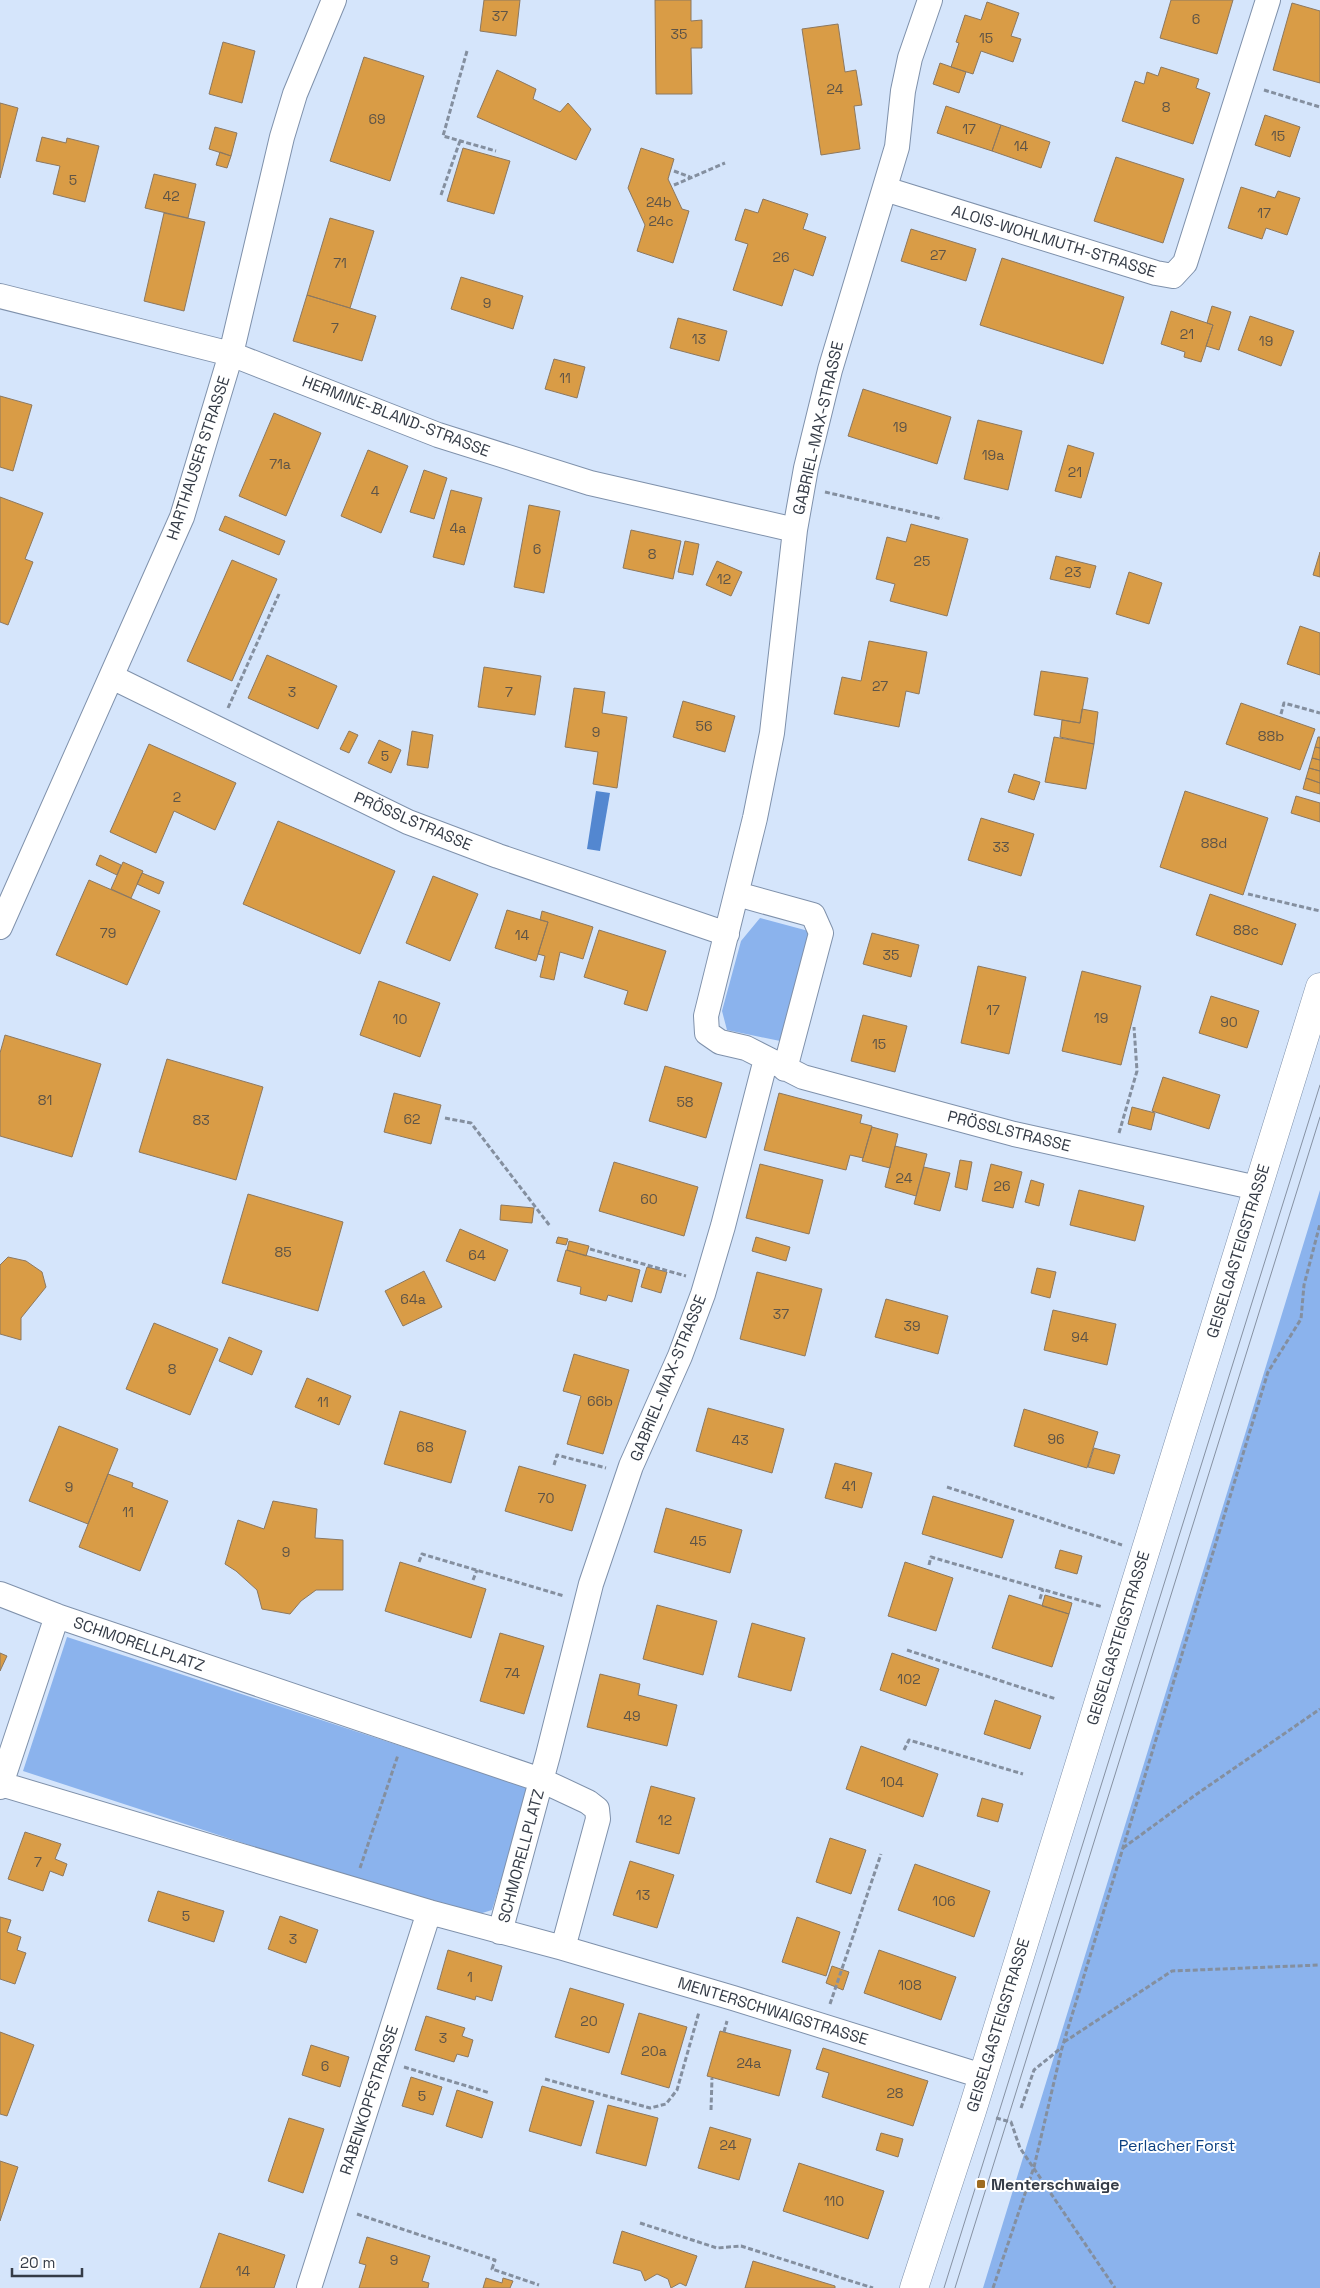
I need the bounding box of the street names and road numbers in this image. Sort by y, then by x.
street label: ALOIS-WOHLMUTH-STRASSE [949,200,1159,282]
street label: GABRIEL-MAX-STRASSE [788,339,848,517]
street label: HERMINE-BLAND-STRASSE [299,370,493,462]
street label: HARTHAUSER STRASSE [162,373,234,543]
street label: PRÖSSLSTRASSE [351,787,475,855]
street label: PRÖSSLSTRASSE [945,1106,1073,1156]
street label: GEISELGASTEIGSTRASSE [1201,1161,1275,1341]
street label: GABRIEL-MAX-STRASSE [625,1292,711,1464]
street label: GEISELGASTEIGSTRASSE [1081,1548,1155,1728]
street label: SCHMORELLPLATZ [71,1612,207,1676]
street label: SCHMORELLPLATZ [493,1787,549,1925]
street label: GEISELGASTEIGSTRASSE [961,1935,1035,2115]
street label: MENTERSCHWAIGSTRASSE [675,1972,871,2050]
street label: RABENKOPFSTRASSE [335,2023,403,2177]

